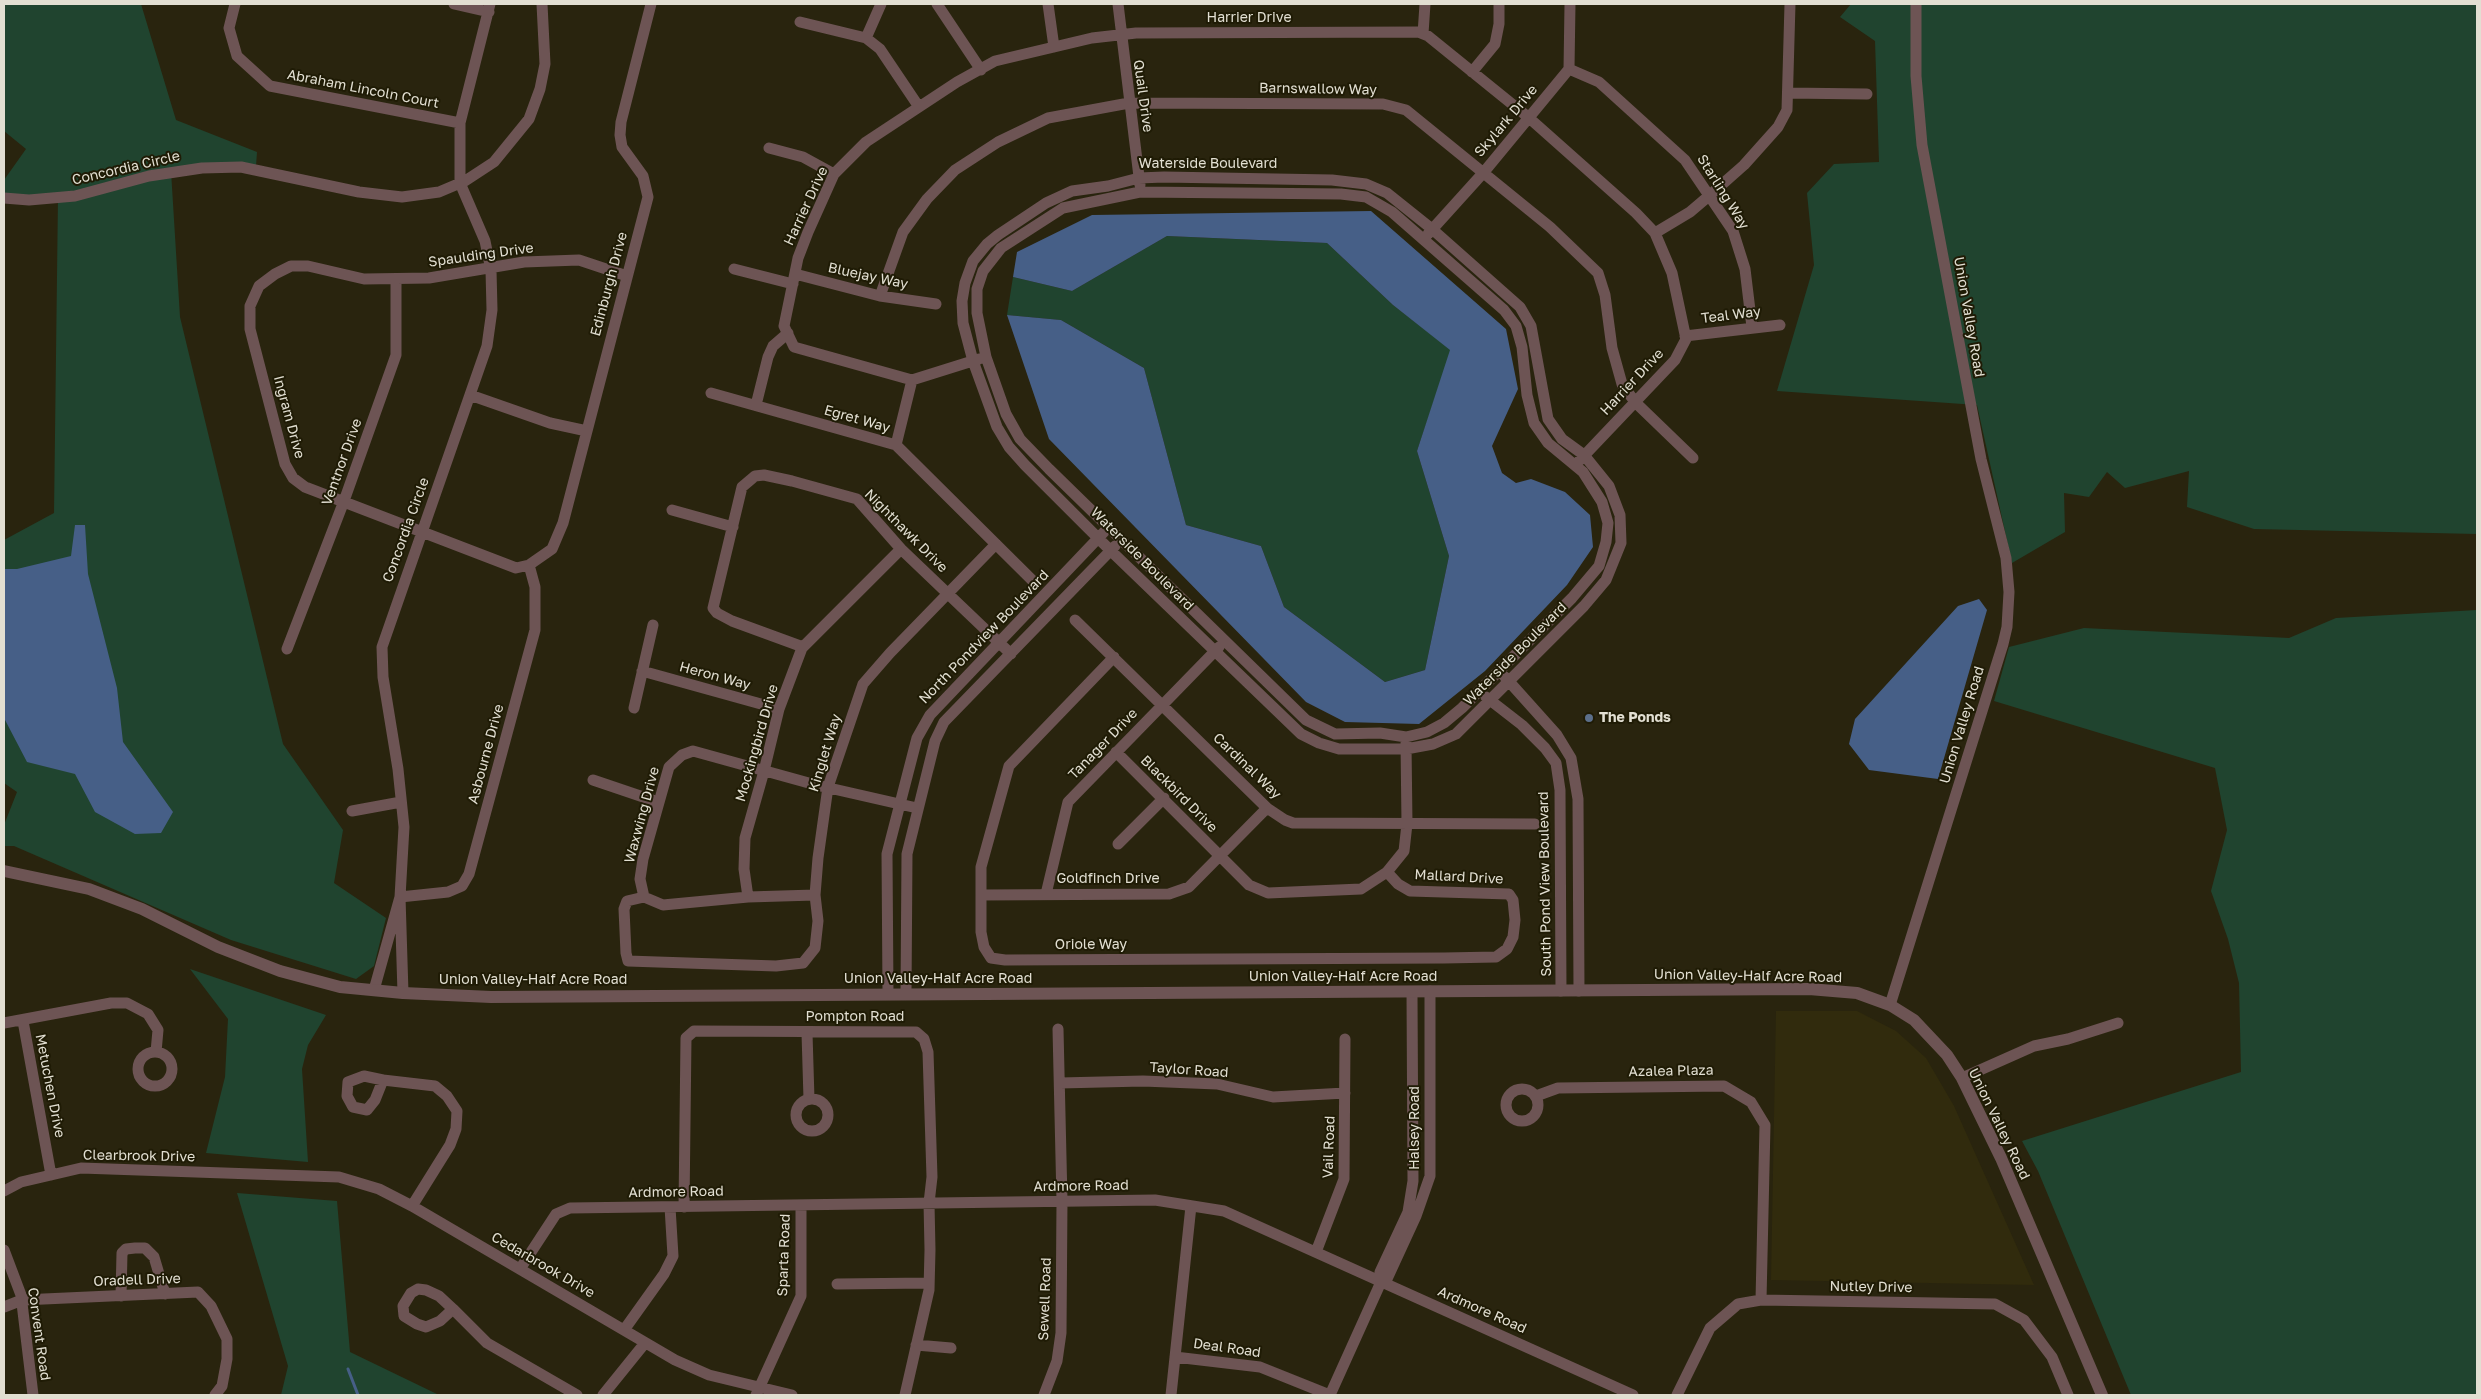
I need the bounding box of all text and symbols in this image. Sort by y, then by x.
street label: Harrier Drive [1207,10,1291,26]
street label: Quail Drive [1130,59,1156,133]
street label: Abraham Lincoln Court [286,66,440,112]
street label: Barnswallow Way [1259,80,1377,98]
street label: Skylark Drive [1471,82,1541,160]
street label: Concordia Circle [70,147,182,189]
street label: Starling Way [1693,152,1753,232]
street label: Waterside Boulevard [1139,156,1277,172]
street label: Harrier Drive [780,164,832,248]
street label: Edinburgh Drive [587,230,631,338]
street label: Spaulding Drive [427,239,535,271]
street label: Union Valley Road [1950,256,1988,378]
street label: Bluejay Way [826,259,910,293]
street label: Teal Way [1700,303,1762,327]
street label: Harrier Drive [1597,345,1667,419]
street label: Ingram Drive [270,374,308,460]
street label: Egret Way [822,402,892,436]
street label: Ventnor Drive [318,416,366,508]
street label: Concordia Circle [379,475,433,585]
street label: Nighthawk Drive [861,486,951,576]
street label: Waterside Boulevard [1087,504,1197,614]
street label: North Pondview Boulevard [916,567,1052,707]
street label: Waterside Boulevard [1460,599,1570,709]
street label: Heron Way [678,658,752,694]
street label: Union Valley Road [1936,664,1988,786]
street label: Mockingbird Drive [732,682,782,804]
street label: Asbourne Drive [465,702,507,806]
street label: Tanager Drive [1065,705,1141,783]
place label: The Ponds [1599,710,1671,726]
street label: Kinglet Way [805,712,845,794]
marker: The Ponds [1583,712,1595,724]
street label: Cardinal Way [1210,729,1284,803]
street label: Blackbird Drive [1137,752,1221,836]
street label: Waxwing Drive [621,765,663,865]
street label: South Pond View Boulevard [1535,791,1555,977]
street label: Mallard Drive [1414,866,1504,888]
street label: Goldfinch Drive [1056,871,1160,887]
street label: Oriole Way [1055,937,1127,953]
street label: Union Valley-Half Acre Road [1654,966,1842,986]
street label: Union Valley-Half Acre Road [1249,969,1437,985]
street label: Union Valley-Half Acre Road [844,971,1032,987]
street label: Union Valley-Half Acre Road [439,972,627,988]
street label: Pompton Road [806,1009,904,1025]
street label: Metuchen Drive [32,1033,68,1139]
street label: Taylor Road [1149,1059,1229,1081]
street label: Azalea Plaza [1628,1062,1714,1080]
street label: Union Valley Road [1965,1066,2033,1182]
street label: Halsey Road [1407,1086,1423,1170]
street label: Vail Road [1320,1115,1338,1179]
street label: Clearbrook Drive [83,1147,195,1165]
street label: Ardmore Road [1033,1177,1129,1195]
street label: Ardmore Road [628,1183,724,1201]
street label: Sparta Road [774,1213,794,1297]
street label: Cedarbrook Drive [488,1229,598,1301]
street label: Sewell Road [1035,1257,1055,1341]
street label: Oradell Drive [93,1270,181,1290]
street label: Nutley Drive [1829,1278,1913,1296]
street label: Ardmore Road [1435,1283,1529,1337]
street label: Convent Road [24,1286,54,1382]
street label: Deal Road [1192,1335,1262,1361]

